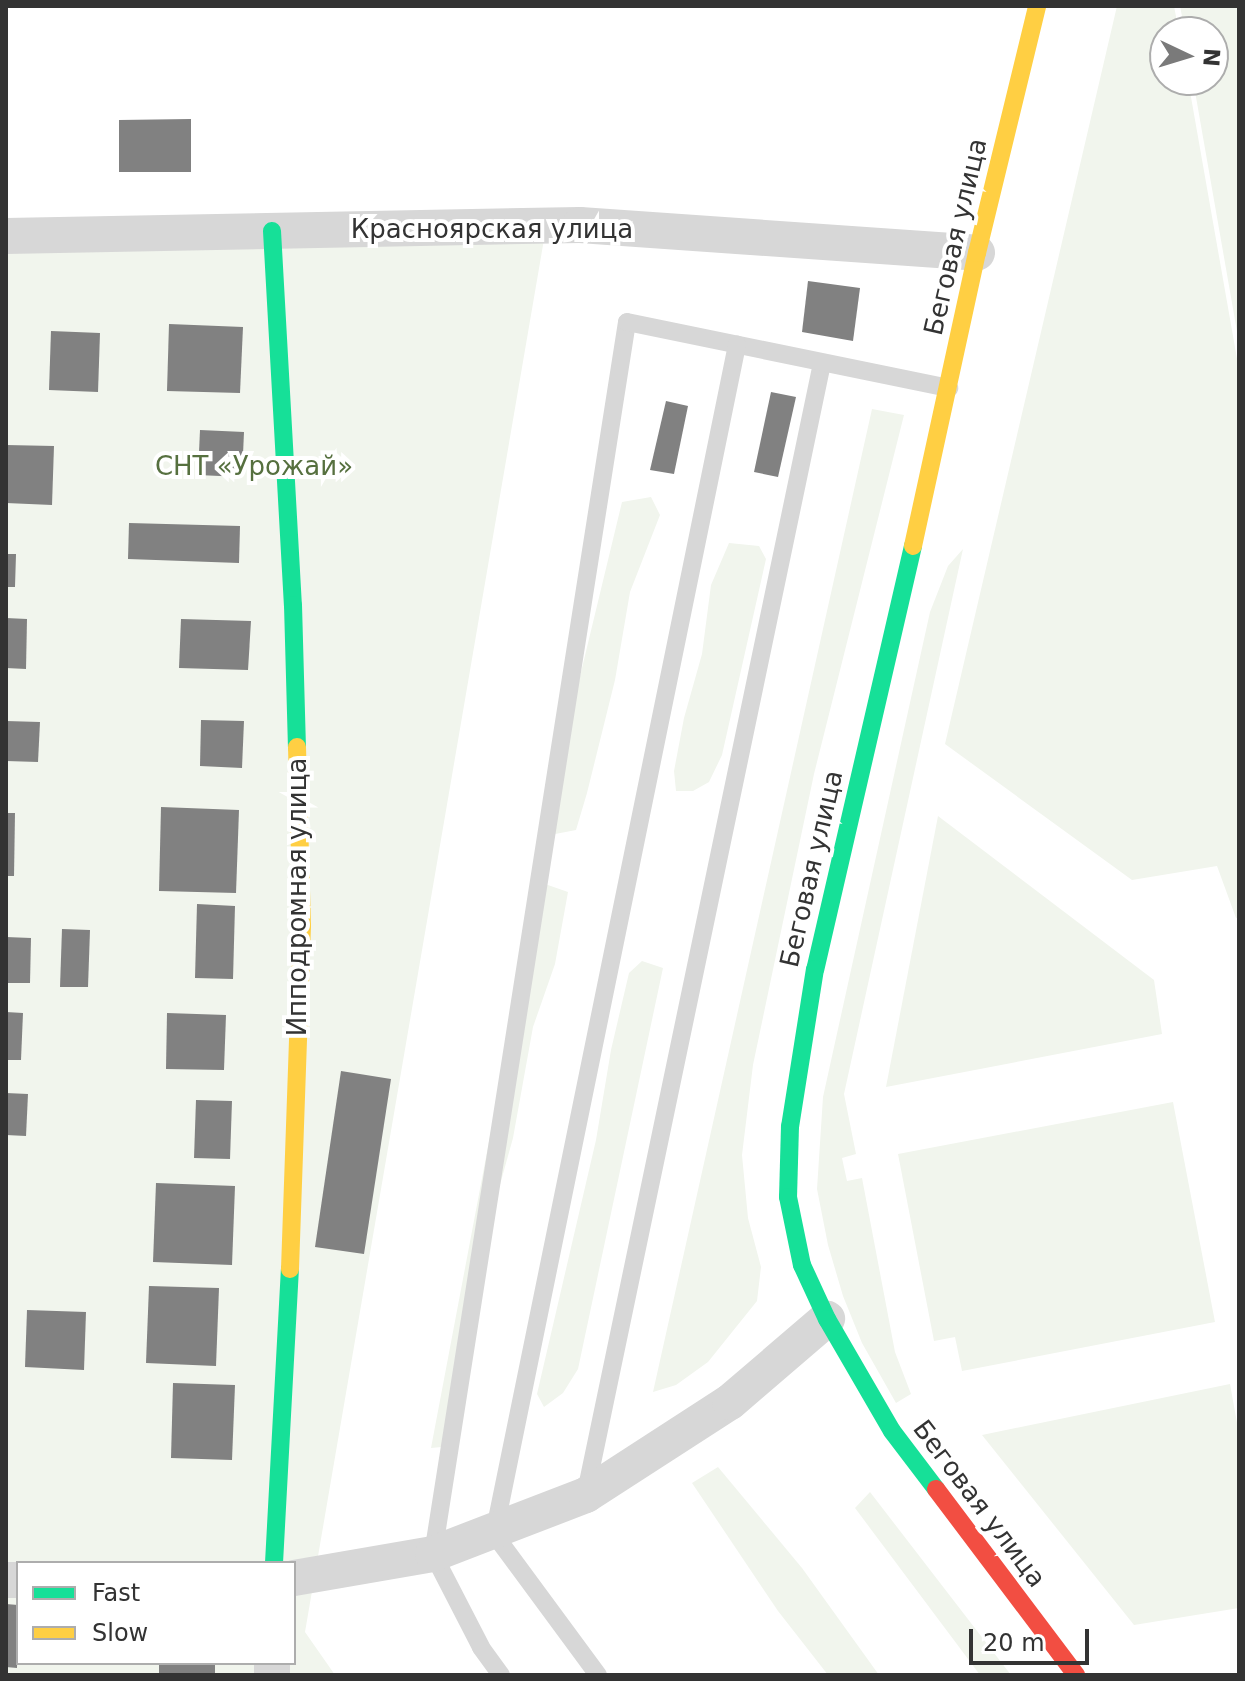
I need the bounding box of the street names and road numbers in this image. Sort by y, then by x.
street label: Беговая улица [918,136,994,338]
street label: Красноярская улица [351,214,633,246]
street label: Ипподромная улица [282,758,314,1036]
street label: Беговая улица [774,768,850,970]
street label: Беговая улица [906,1414,1052,1594]

